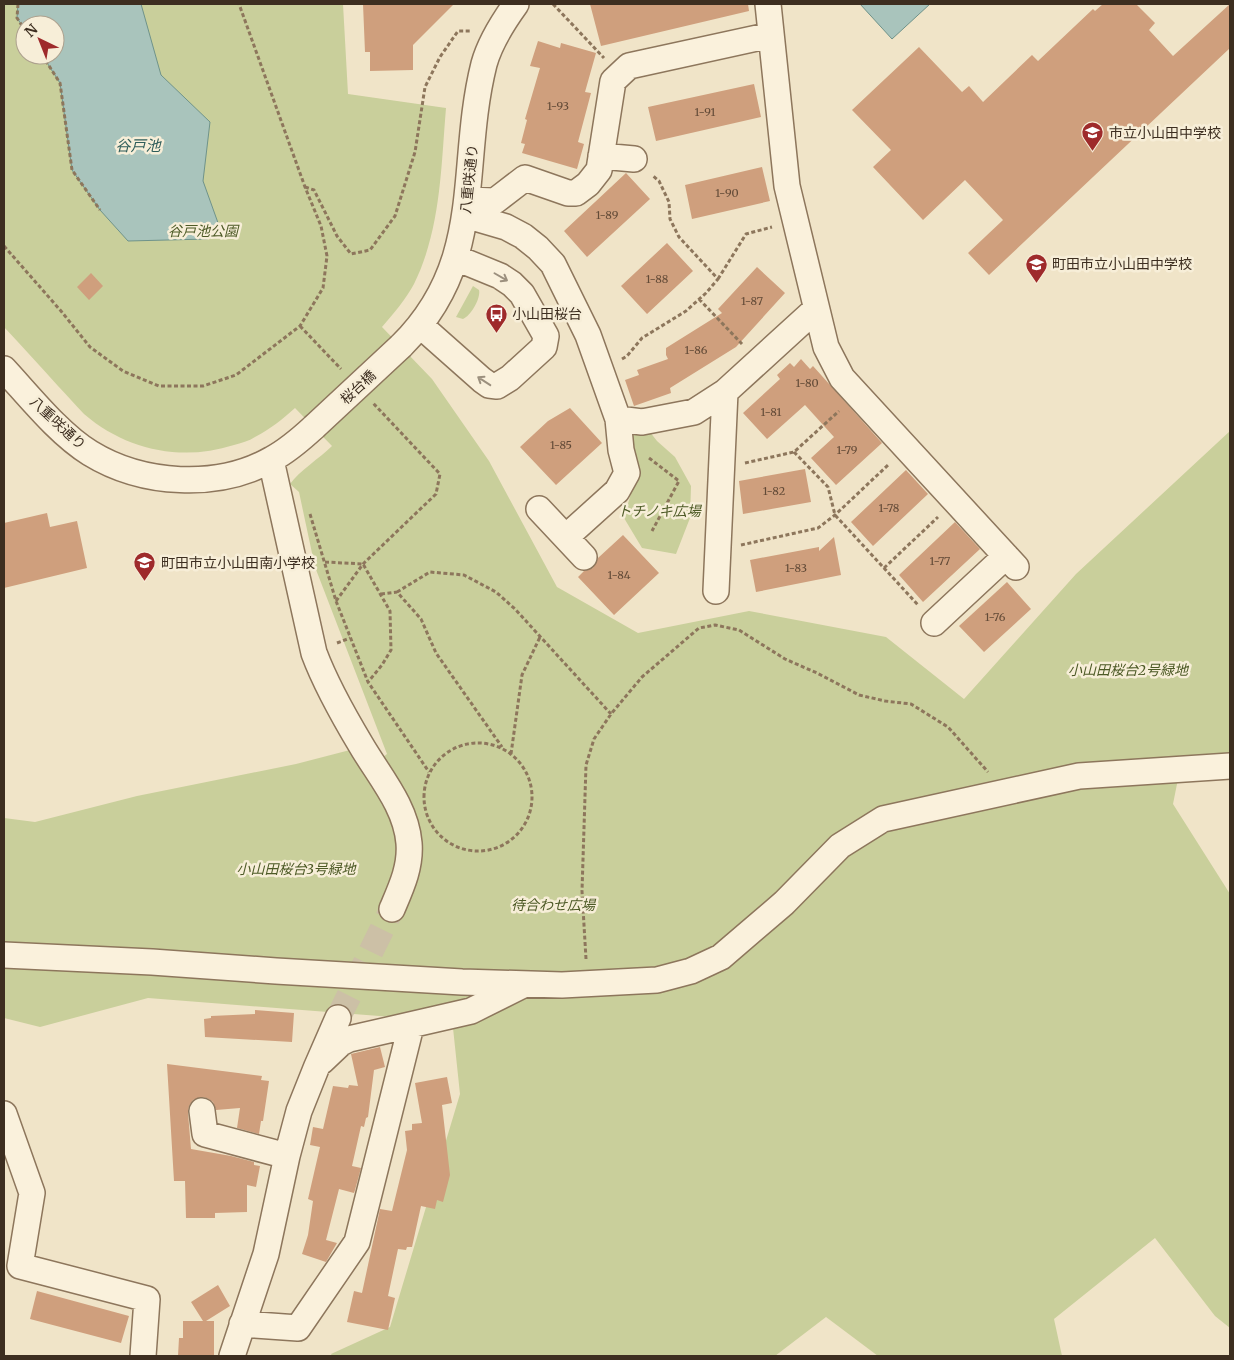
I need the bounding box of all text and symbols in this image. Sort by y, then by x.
north arrow [15,15,65,65]
text: N [21,20,41,41]
house number: 1-93 [547,99,569,113]
house number: 1-91 [695,105,715,119]
school or university icon: 市立小山田中学校 [1081,121,1105,152]
place label: 市立小山田中学校 [1109,124,1221,142]
water label: 谷戸池 [115,136,162,155]
street label: 八重咲通り [456,143,482,215]
house number: 1-90 [715,186,739,200]
house number: 1-89 [596,208,619,222]
park label: 谷戸池公園 [168,222,240,240]
school or university icon: 町田市立小山田中学校 [1024,252,1048,283]
place label: 町田市立小山田中学校 [1052,255,1192,273]
house number: 1-88 [646,272,669,286]
one-way arrow [494,273,508,283]
house number: 1-87 [741,294,763,308]
bus stop icon: 小山田桜台 [484,302,508,333]
place label: 小山田桜台 [512,305,582,323]
house number: 1-86 [685,343,708,357]
street label: 桜台橋 [337,366,379,408]
one-way arrow [477,375,491,386]
house number: 1-80 [795,376,819,390]
street label: 八重咲通り [26,393,90,453]
house number: 1-81 [761,405,781,419]
house number: 1-85 [550,438,572,452]
house number: 1-79 [836,443,858,457]
house number: 1-82 [763,484,785,498]
house number: 1-78 [879,501,900,515]
park label: トチノキ広場 [617,502,703,520]
school or university icon: 町田市立小山田南小学校 [133,551,157,582]
place label: 町田市立小山田南小学校 [161,554,315,572]
house number: 1-77 [930,554,950,568]
house number: 1-83 [785,561,807,575]
house number: 1-84 [608,568,631,582]
house number: 1-76 [985,610,1006,624]
park label: 小山田桜台2号緑地 [1068,661,1190,679]
park label: 小山田桜台3号緑地 [236,860,358,878]
park label: 待合わせ広場 [511,896,597,914]

